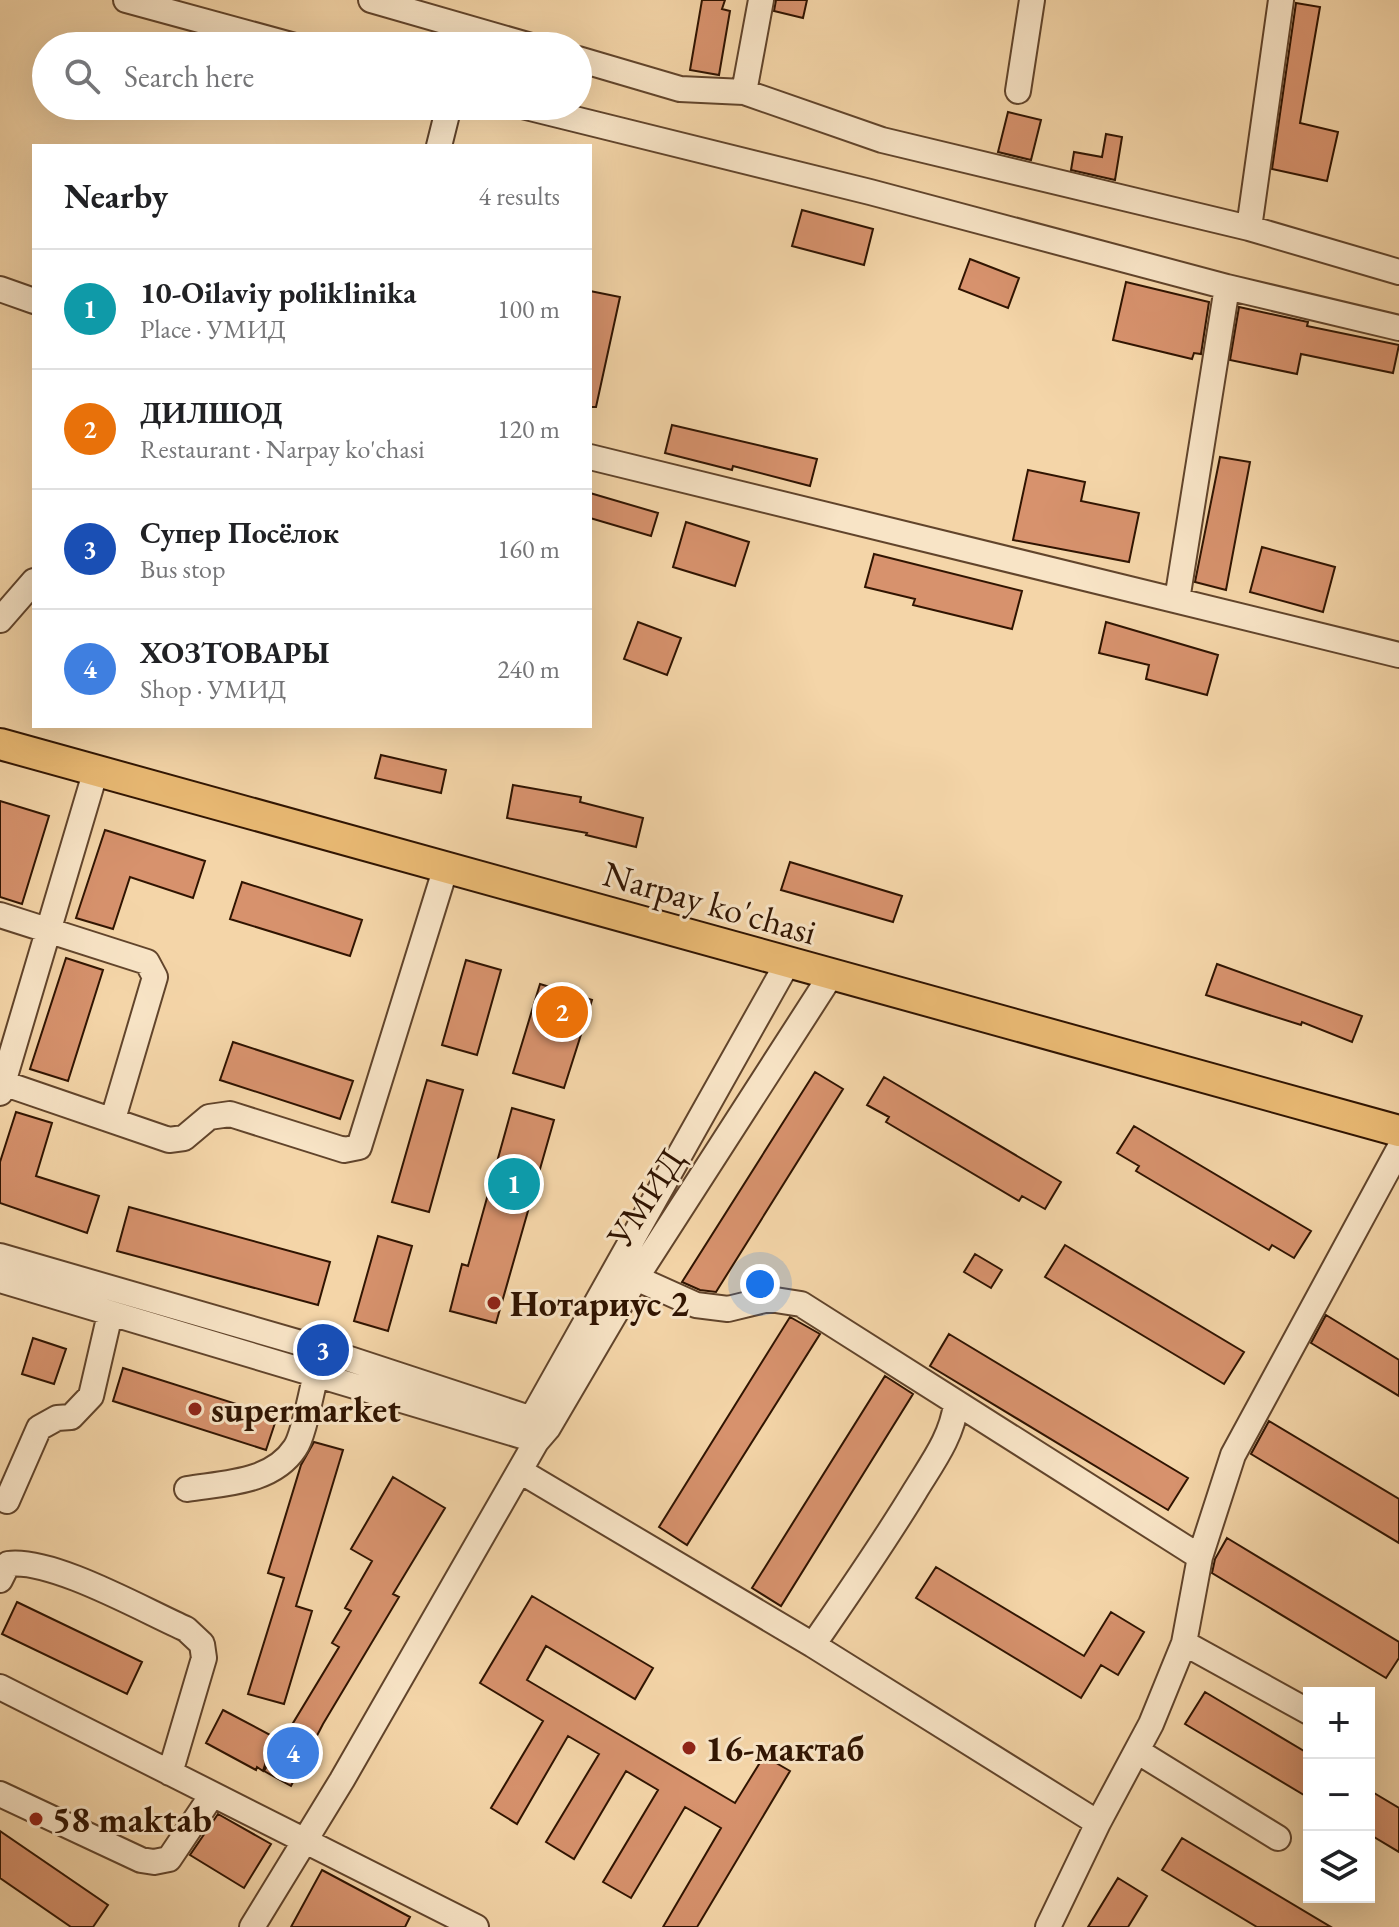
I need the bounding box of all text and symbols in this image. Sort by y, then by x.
search box [32,32,592,120]
icon: search [60,54,104,98]
text: Search here [124,57,254,96]
text: Nearby [64,174,168,218]
text: 4 results [479,179,560,213]
text: 10-Oilaviy poliklinika [140,273,416,312]
text: 1 [83,292,97,326]
text: 100 m [497,292,560,326]
text: Place · УМИД [140,312,286,346]
text: ДИЛШОД [140,393,283,432]
text: 2 [83,412,97,446]
text: 120 m [497,412,560,446]
text: Restaurant · Narpay ko'chasi [140,432,425,466]
text: Супер Посёлок [140,513,339,552]
text: 3 [83,532,97,566]
text: 160 m [497,532,560,566]
text: Bus stop [140,552,226,586]
text: ХОЗТОВАРЫ [140,633,329,672]
text: 4 [83,652,97,686]
text: 240 m [497,652,560,686]
text: Shop · УМИД [140,672,287,706]
street label: Narpay ko'chasi [598,850,822,955]
pin: 2 [536,982,588,1042]
street label: УМИД [595,1138,695,1257]
pin: 1 [488,1154,540,1214]
your location [740,1264,780,1304]
place label: Нотариус 2 [510,1280,689,1327]
marker: Нотариус 2 [485,1294,503,1312]
pin: 3 [297,1320,349,1380]
place label: supermarket [211,1386,401,1433]
marker: supermarket [186,1400,204,1418]
map controls [1303,1687,1375,1903]
button: + [1303,1687,1375,1759]
pin: 4 [267,1723,319,1783]
place label: 16-мактаб [705,1725,864,1772]
marker: 16-мактаб [680,1739,698,1757]
button: − [1303,1759,1375,1831]
place label: 58 maktab [52,1796,212,1843]
marker: 58 maktab [27,1810,45,1828]
button: layers [1303,1831,1375,1903]

